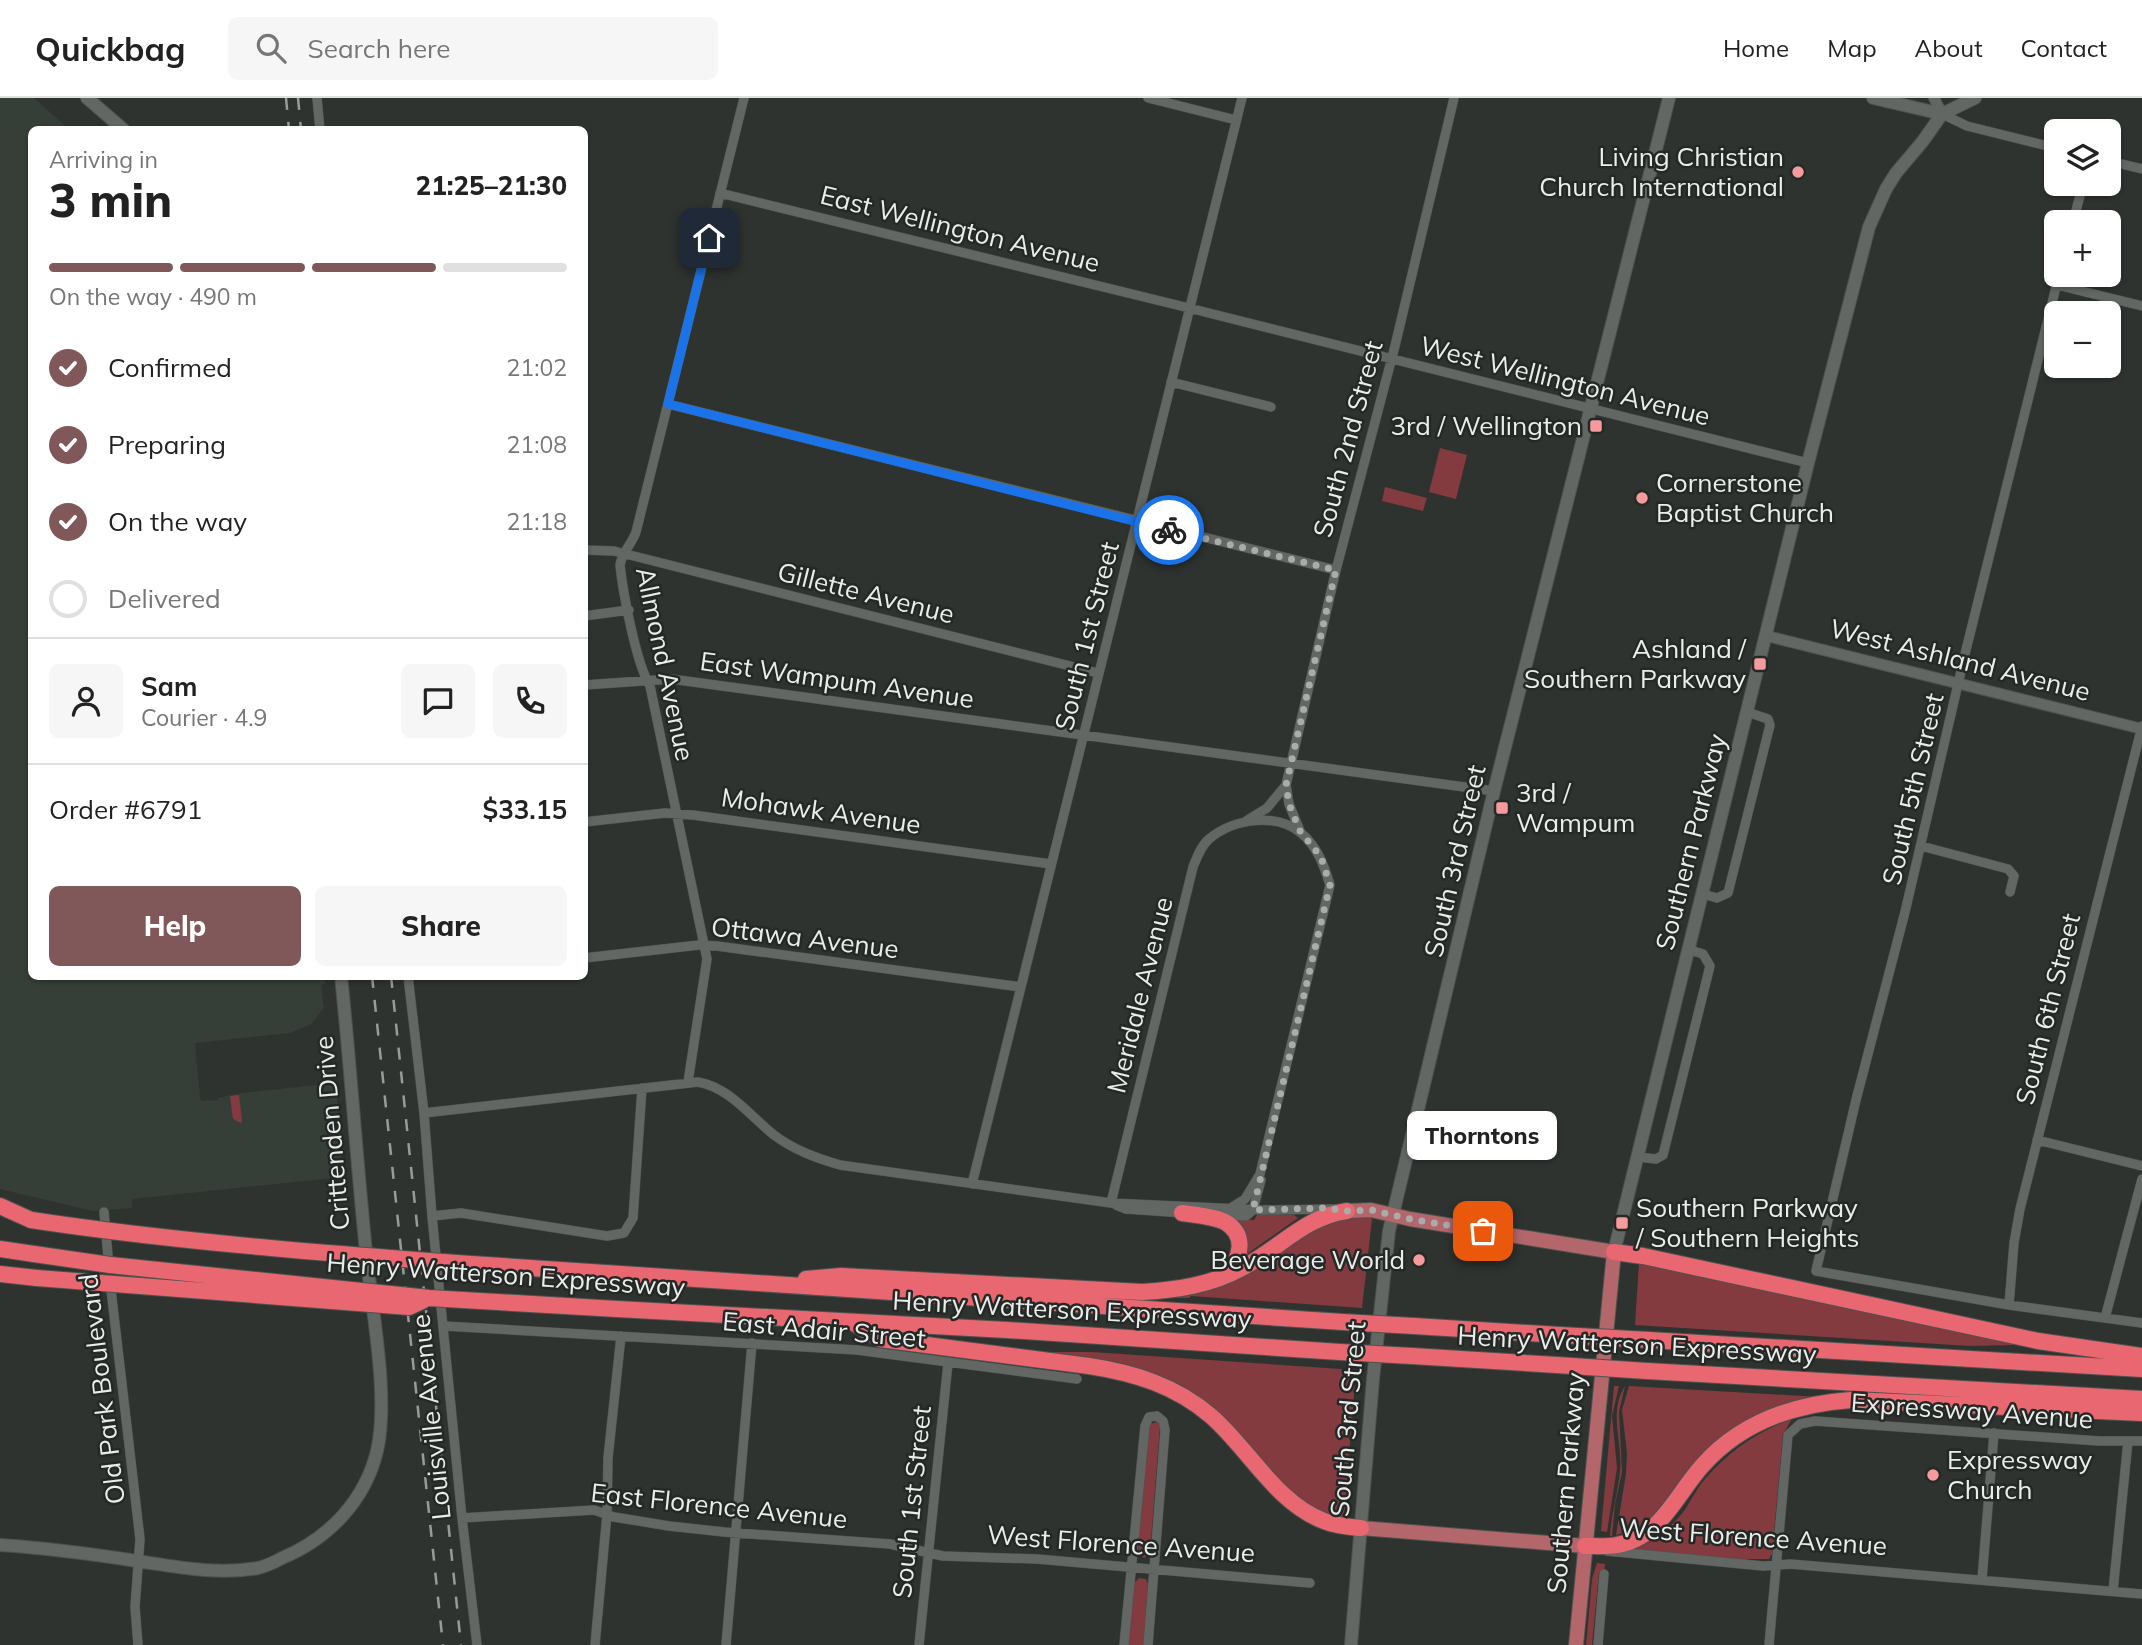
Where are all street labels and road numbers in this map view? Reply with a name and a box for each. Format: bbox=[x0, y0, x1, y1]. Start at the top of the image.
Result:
street label: East Wellington Avenue bbox=[817, 178, 1103, 279]
street label: West Wellington Avenue bbox=[1417, 329, 1713, 433]
street label: South 2nd Street bbox=[1305, 337, 1390, 541]
street label: South 1st Street bbox=[1047, 538, 1126, 734]
street label: Gillette Avenue bbox=[774, 555, 958, 630]
street label: Allmond Avenue bbox=[629, 564, 702, 764]
street label: West Ashland Avenue bbox=[1826, 611, 2094, 708]
street label: East Wampum Avenue bbox=[698, 644, 976, 715]
street label: South 5th Street bbox=[1874, 690, 1951, 888]
street label: Southern Parkway bbox=[1648, 730, 1733, 954]
street label: South 3rd Street bbox=[1416, 762, 1493, 960]
street label: Mohawk Avenue bbox=[719, 780, 923, 841]
street label: Meridale Avenue bbox=[1099, 893, 1180, 1096]
street label: Ottawa Avenue bbox=[709, 910, 901, 965]
street label: South 6th Street bbox=[2008, 910, 2087, 1108]
street label: Crittenden Drive bbox=[307, 1034, 356, 1232]
street label: Henry Watterson Expressway bbox=[326, 1246, 687, 1304]
street label: Old Park Boulevard bbox=[71, 1272, 132, 1506]
street label: Henry Watterson Expressway bbox=[892, 1284, 1253, 1335]
street label: East Adair Street bbox=[721, 1304, 927, 1355]
street label: Louisville Avenue bbox=[403, 1313, 458, 1522]
street label: Henry Watterson Expressway bbox=[1457, 1319, 1818, 1370]
street label: South 3rd Street bbox=[1323, 1320, 1372, 1518]
street label: Southern Parkway bbox=[1539, 1371, 1592, 1595]
street label: Expressway Avenue bbox=[1850, 1386, 2094, 1435]
street label: South 1st Street bbox=[885, 1404, 938, 1600]
street label: East Florence Avenue bbox=[589, 1476, 849, 1535]
street label: West Florence Avenue bbox=[1618, 1511, 1888, 1562]
street label: West Florence Avenue bbox=[986, 1518, 1256, 1569]

